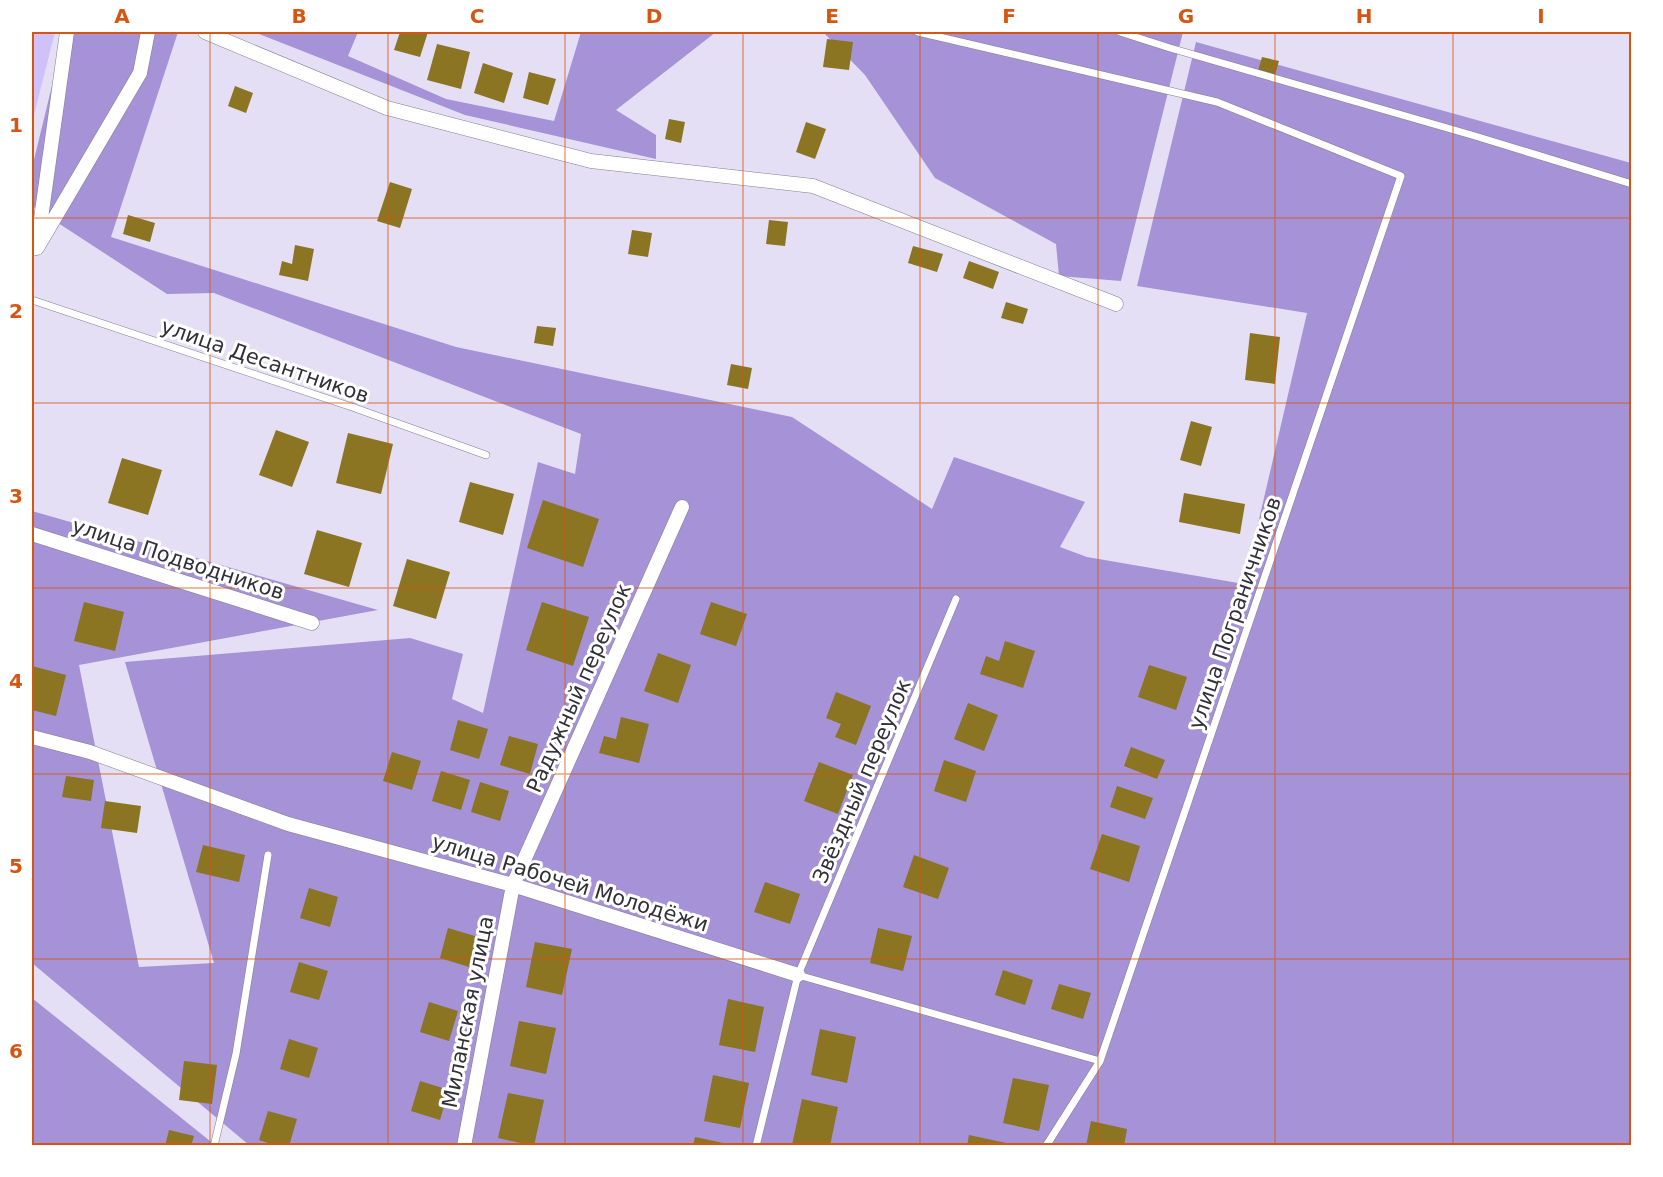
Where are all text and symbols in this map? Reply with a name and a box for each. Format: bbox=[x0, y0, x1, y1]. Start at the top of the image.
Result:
text: A bbox=[114, 4, 130, 28]
text: B bbox=[291, 4, 307, 28]
text: C bbox=[470, 4, 484, 28]
text: D bbox=[646, 4, 662, 28]
text: E bbox=[825, 4, 839, 28]
text: F bbox=[1002, 4, 1016, 28]
text: G bbox=[1178, 4, 1194, 28]
text: H bbox=[1356, 4, 1372, 28]
text: I bbox=[1537, 4, 1545, 28]
text: 1 bbox=[9, 113, 23, 137]
text: 2 bbox=[9, 299, 23, 323]
street label: улица Десантников bbox=[158, 314, 372, 408]
text: 3 bbox=[9, 484, 23, 508]
street label: улица Пограничников bbox=[1184, 494, 1286, 732]
street label: улица Подводников bbox=[69, 513, 287, 605]
street label: Радужный переулок bbox=[522, 580, 636, 796]
text: 4 bbox=[9, 669, 23, 693]
street label: Звёздный переулок bbox=[808, 675, 916, 887]
street label: улица Рабочей Молодёжи bbox=[429, 829, 711, 937]
text: 5 bbox=[9, 854, 23, 878]
street label: Миланская улица bbox=[438, 914, 498, 1110]
text: 6 bbox=[9, 1039, 23, 1063]

